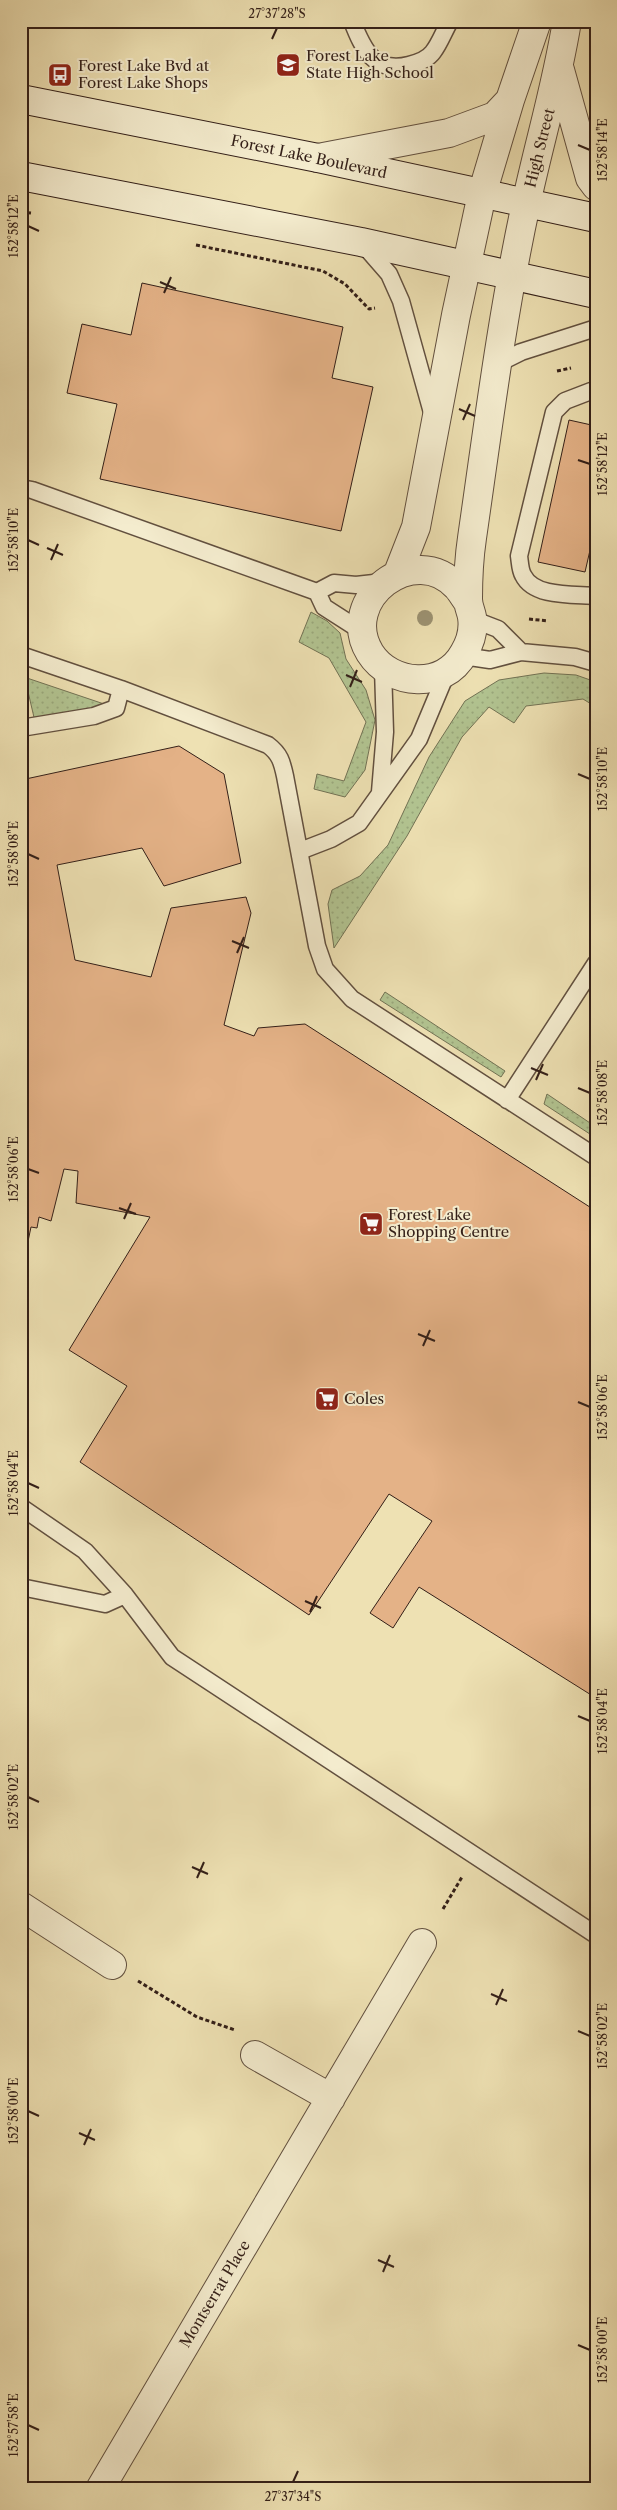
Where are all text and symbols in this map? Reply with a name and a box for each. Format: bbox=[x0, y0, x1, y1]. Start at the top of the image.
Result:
text: 27°37'28"S bbox=[248, 6, 306, 21]
place label: Forest Lake State High School bbox=[306, 46, 434, 82]
school or university icon: Forest Lake State High School bbox=[275, 52, 301, 78]
place label: Forest Lake Bvd at Forest Lake Shops bbox=[78, 56, 210, 92]
bus stop icon: Forest Lake Bvd at Forest Lake Shops bbox=[47, 62, 73, 88]
street label: High Street bbox=[520, 106, 559, 190]
text: 152°58'14"E bbox=[595, 118, 610, 182]
street label: Forest Lake Boulevard bbox=[229, 131, 389, 182]
text: 152°58'12"E bbox=[6, 194, 21, 258]
text: 152°58'12"E bbox=[595, 432, 610, 496]
text: 152°58'10"E bbox=[6, 508, 21, 572]
text: 152°58'10"E bbox=[595, 747, 610, 811]
text: 152°58'08"E bbox=[6, 821, 21, 887]
text: 152°58'08"E bbox=[595, 1060, 610, 1126]
text: 152°58'06"E bbox=[6, 1136, 21, 1202]
place label: Forest Lake Shopping Centre bbox=[388, 1205, 509, 1241]
supermarket icon: Forest Lake Shopping Centre bbox=[358, 1211, 384, 1237]
text: 152°58'06"E bbox=[595, 1374, 610, 1440]
supermarket icon: Coles bbox=[314, 1386, 340, 1412]
place label: Coles bbox=[344, 1389, 384, 1408]
text: 152°58'04"E bbox=[6, 1450, 21, 1516]
text: 152°58'04"E bbox=[595, 1688, 610, 1754]
text: 152°58'02"E bbox=[6, 1764, 21, 1830]
text: 152°58'02"E bbox=[595, 2003, 610, 2069]
text: 152°58'00"E bbox=[6, 2078, 21, 2144]
street label: Montserrat Place bbox=[175, 2237, 254, 2351]
text: 152°58'00"E bbox=[595, 2317, 610, 2383]
text: 152°57'58"E bbox=[6, 2393, 21, 2457]
text: 27°37'34"S bbox=[265, 2489, 321, 2504]

